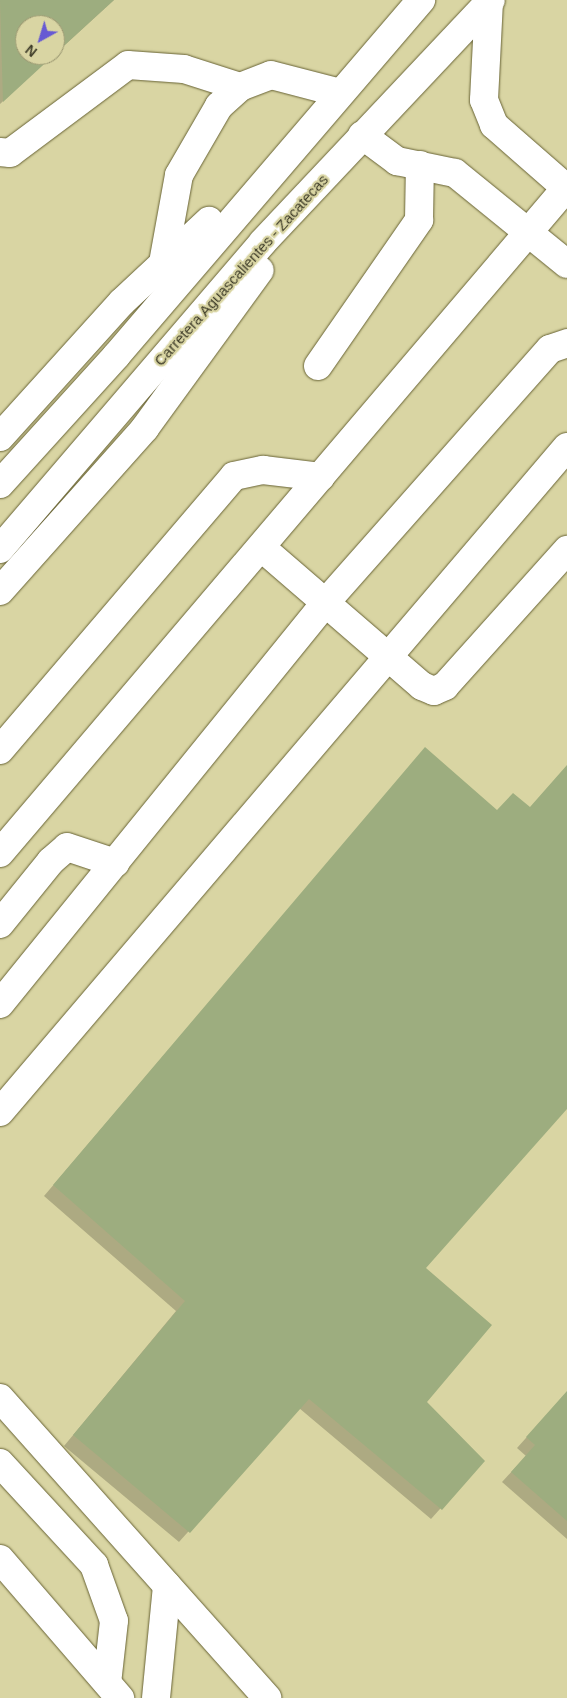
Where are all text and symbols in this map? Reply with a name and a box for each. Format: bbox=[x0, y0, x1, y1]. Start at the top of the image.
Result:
north arrow bbox=[15, 15, 65, 65]
text: N bbox=[22, 41, 40, 60]
street label: Carretera Aguascalientes - Zacatecas bbox=[150, 170, 332, 370]

